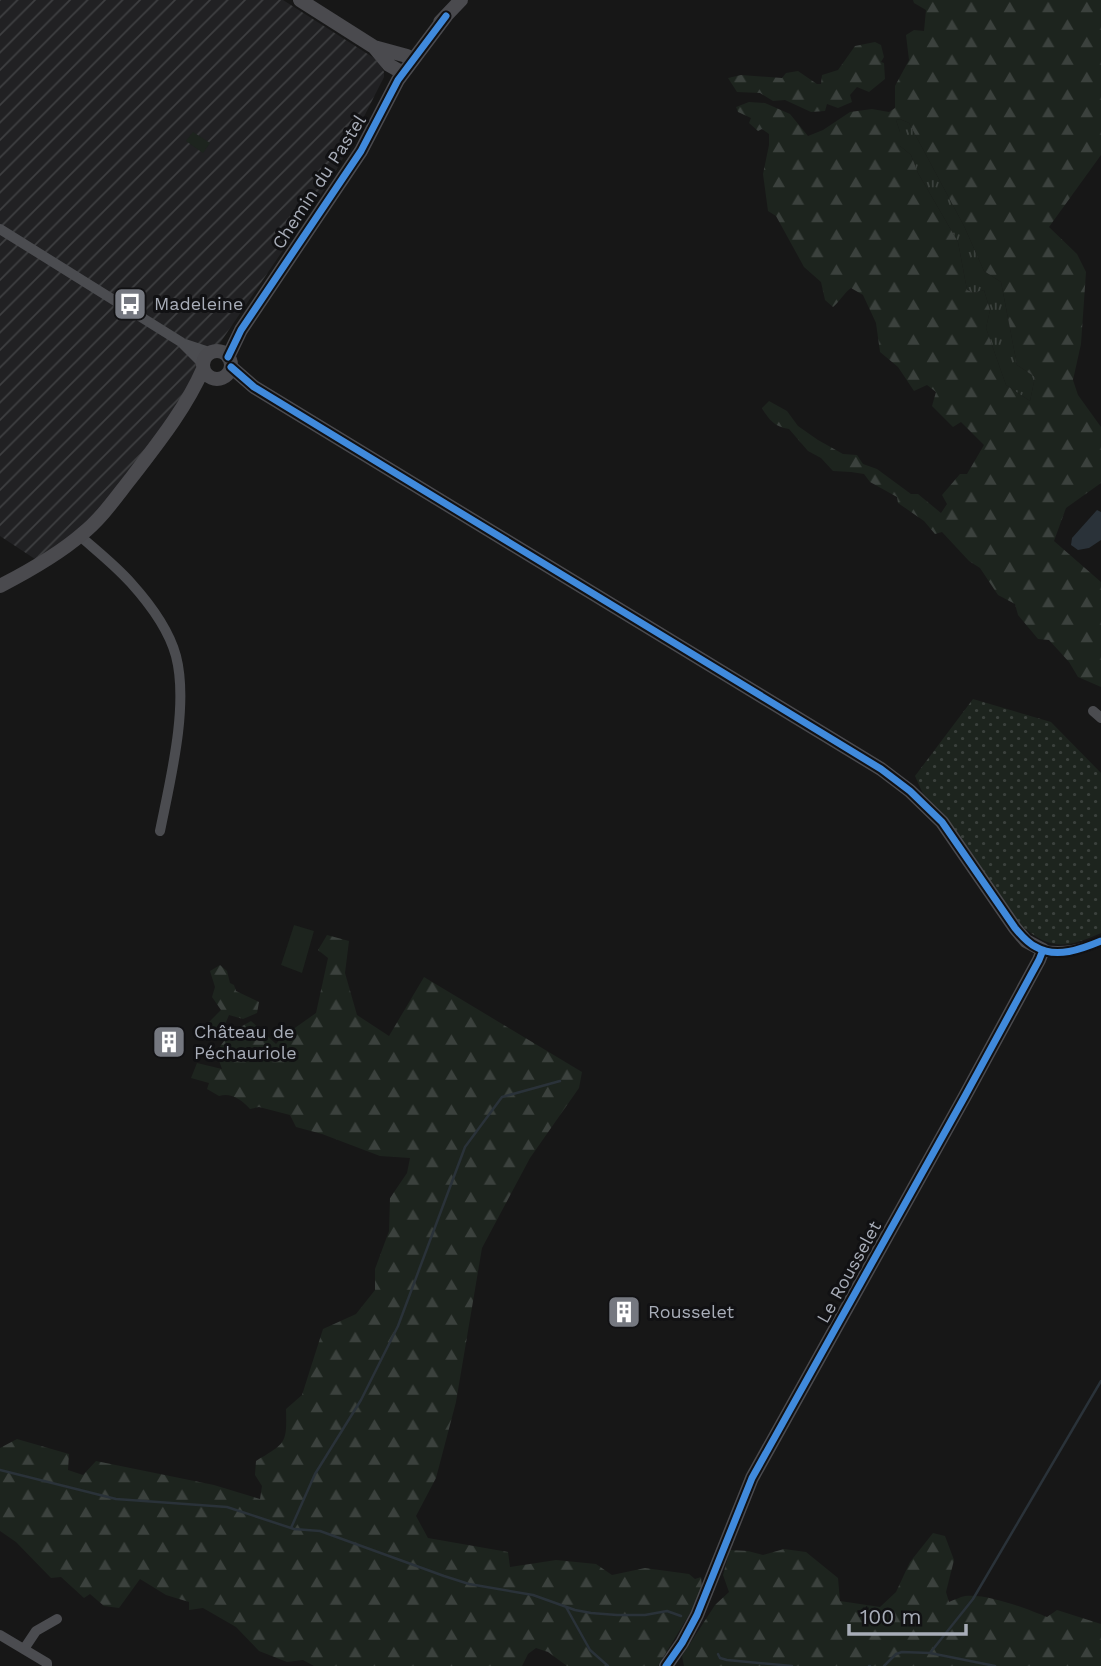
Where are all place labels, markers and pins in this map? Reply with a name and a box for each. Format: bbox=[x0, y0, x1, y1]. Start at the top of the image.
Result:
bus stop icon: Madeleine bbox=[111, 285, 149, 323]
place label: Madeleine bbox=[154, 293, 243, 314]
place label: Château de Péchauriole bbox=[194, 1021, 297, 1063]
building icon: Château de Péchauriole bbox=[150, 1023, 188, 1061]
building icon: Rousselet bbox=[605, 1293, 643, 1331]
place label: Rousselet bbox=[648, 1301, 735, 1322]

